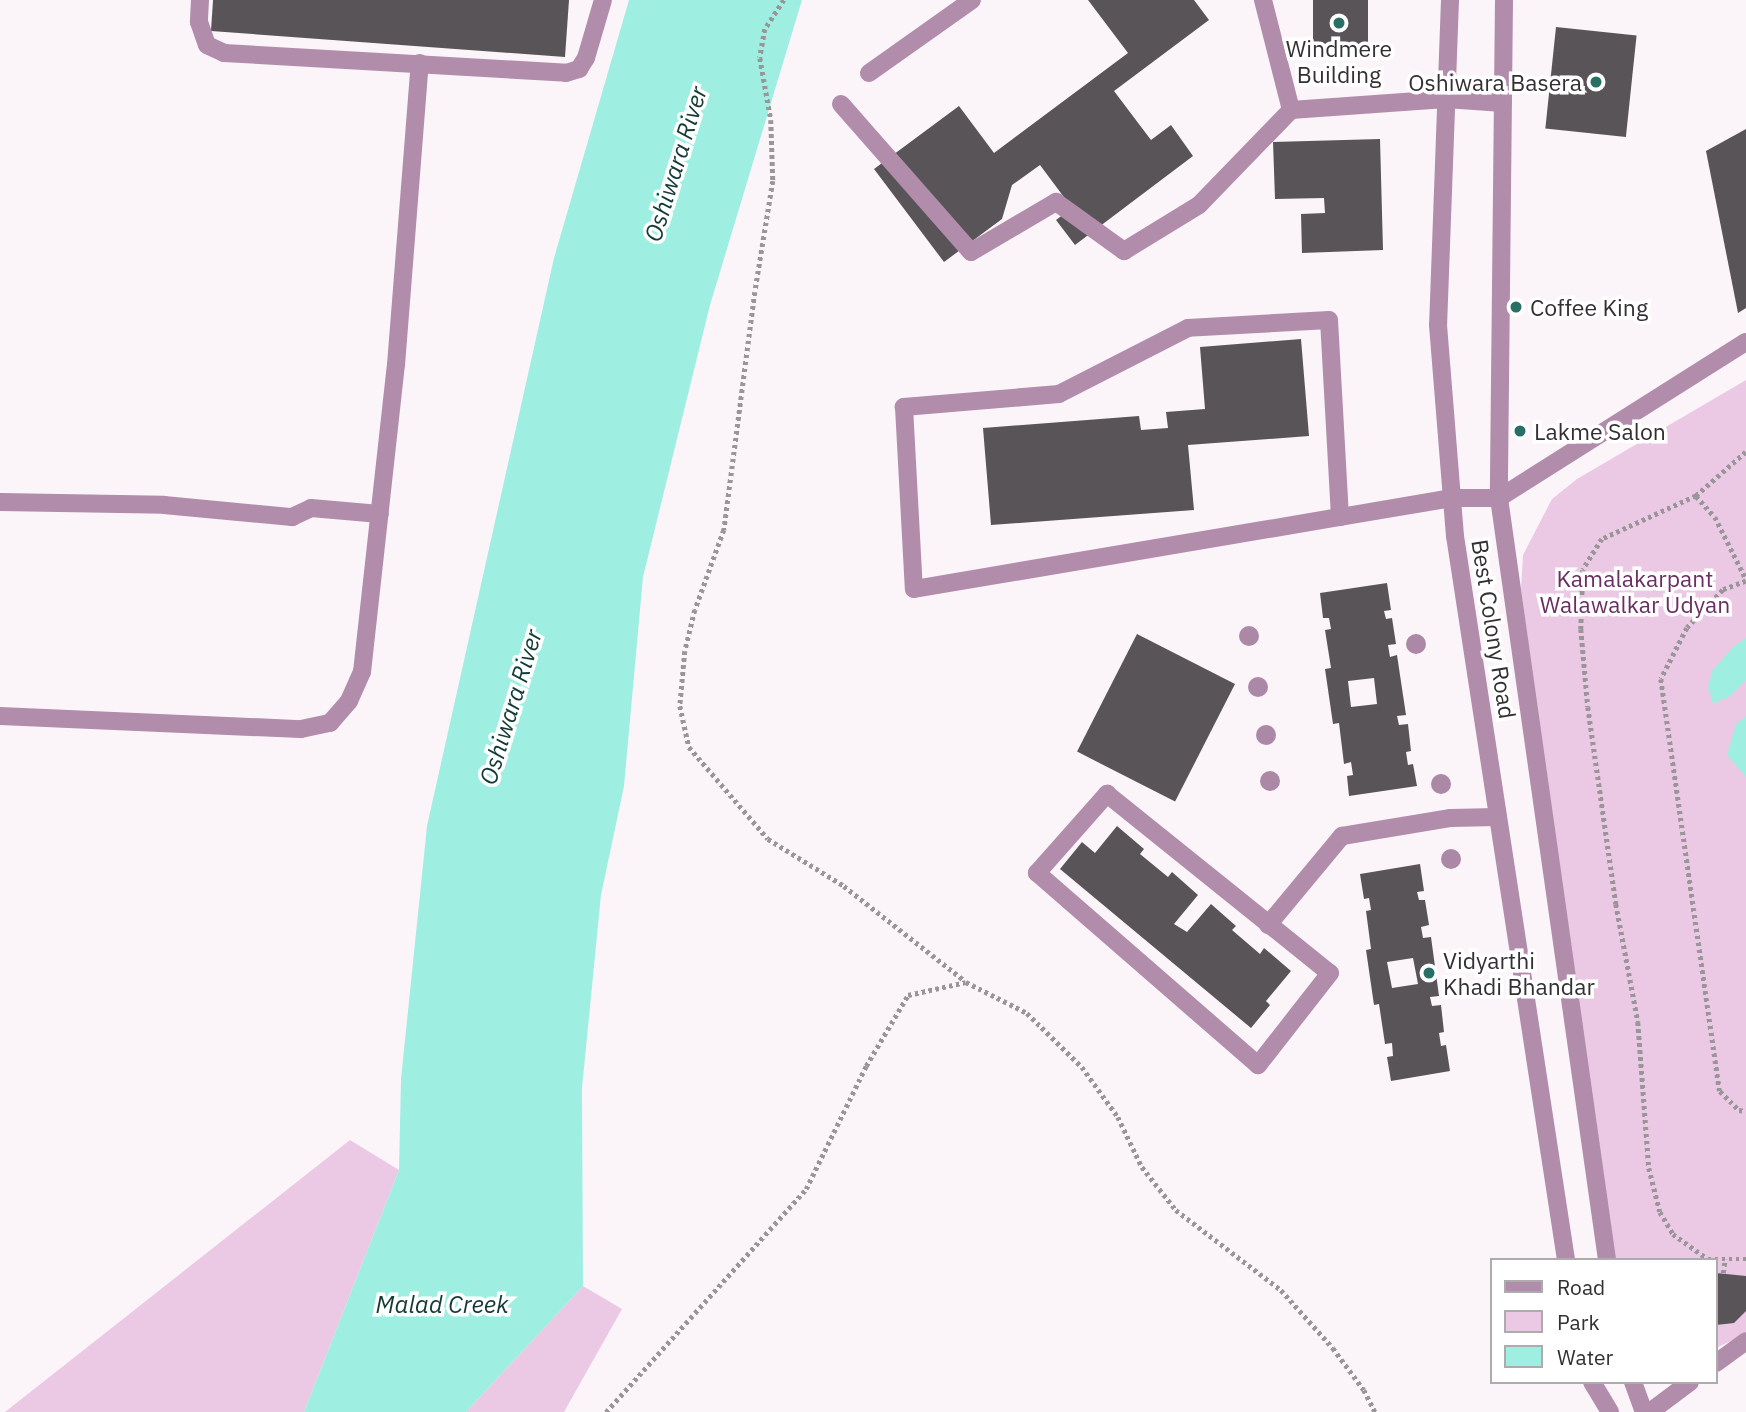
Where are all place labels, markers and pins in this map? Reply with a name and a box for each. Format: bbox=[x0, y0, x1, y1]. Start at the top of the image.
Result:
marker: Windmere Building bbox=[1331, 15, 1347, 31]
place label: Windmere Building bbox=[1286, 34, 1392, 88]
place label: Oshiwara Basera bbox=[1408, 68, 1582, 96]
marker: Oshiwara Basera bbox=[1588, 74, 1604, 90]
place label: Coffee King bbox=[1530, 293, 1648, 321]
marker: Coffee King bbox=[1508, 299, 1524, 315]
place label: Lakme Salon bbox=[1534, 417, 1666, 445]
marker: Lakme Salon bbox=[1512, 423, 1528, 439]
place label: Vidyarthi Khadi Bhandar bbox=[1443, 946, 1595, 1000]
marker: Vidyarthi Khadi Bhandar bbox=[1421, 965, 1437, 981]

